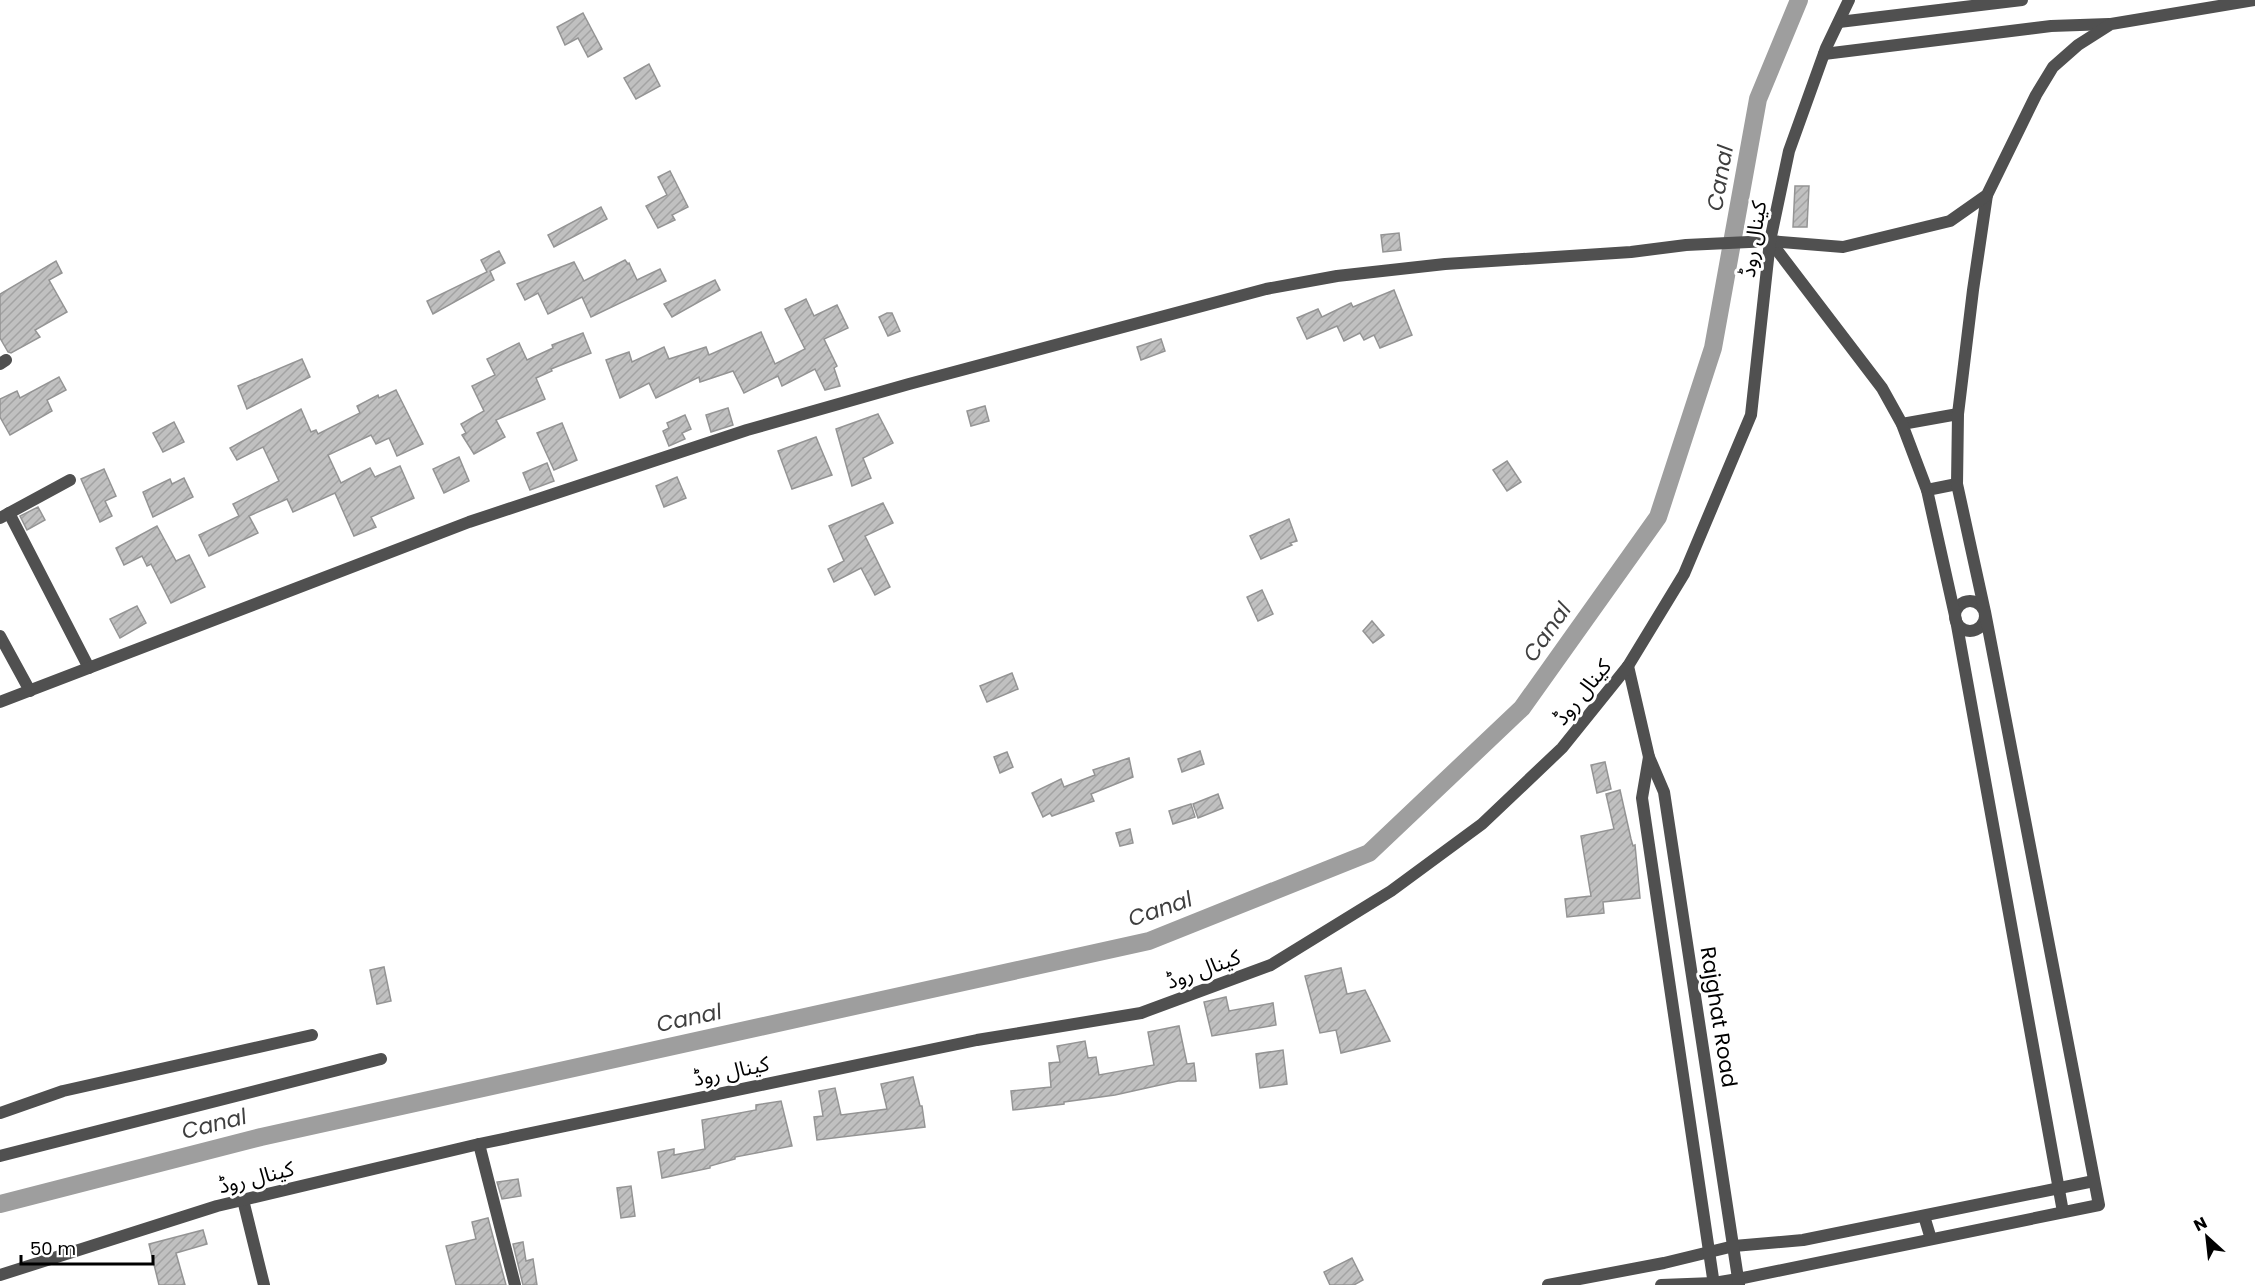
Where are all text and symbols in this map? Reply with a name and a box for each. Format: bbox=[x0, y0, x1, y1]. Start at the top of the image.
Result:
water label: Canal bbox=[1699, 142, 1741, 213]
street label: کینال روڈ bbox=[1733, 198, 1773, 279]
water label: Canal bbox=[1515, 596, 1579, 668]
street label: کینال روڈ bbox=[1546, 653, 1618, 731]
water label: Canal bbox=[1124, 883, 1197, 934]
street label: کینال روڈ bbox=[1162, 942, 1245, 996]
street label: Rajghat Road bbox=[1694, 945, 1744, 1089]
water label: Canal bbox=[653, 996, 725, 1040]
street label: کینال روڈ bbox=[690, 1049, 772, 1093]
water label: Canal bbox=[178, 1101, 250, 1147]
street label: کینال روڈ bbox=[215, 1154, 297, 1200]
north arrow bbox=[2177, 1207, 2237, 1267]
text: N bbox=[2190, 1211, 2211, 1237]
scale bar bbox=[21, 1228, 153, 1266]
text: 50 m bbox=[30, 1236, 76, 1261]

